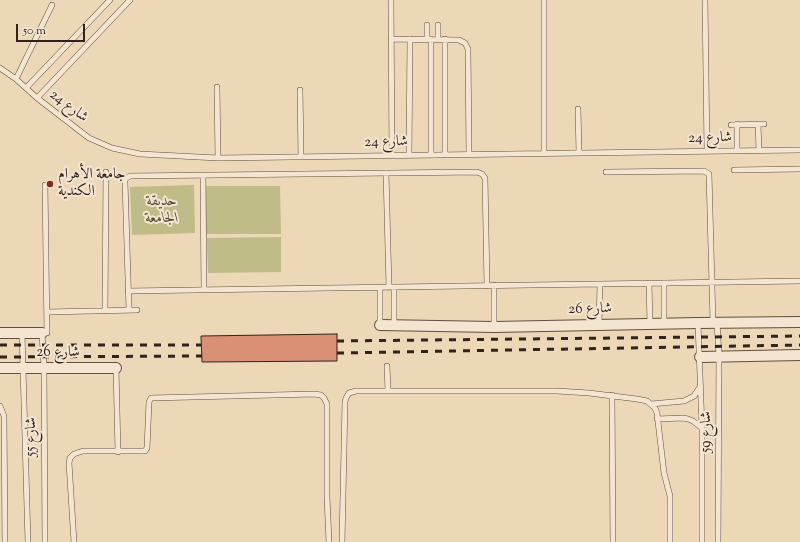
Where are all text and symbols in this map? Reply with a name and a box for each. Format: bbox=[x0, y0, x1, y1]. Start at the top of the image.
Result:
scale bar bbox=[18, 16, 87, 42]
text: 50 m bbox=[23, 22, 46, 40]
street label: شارع 24 bbox=[45, 87, 91, 127]
street label: شارع 24 bbox=[688, 130, 732, 148]
street label: شارع 24 bbox=[364, 134, 408, 152]
place label: جامعة الأهرام الكندية bbox=[58, 166, 126, 201]
marker: جامعة الأهرام الكندية bbox=[45, 179, 55, 189]
park label: حديقة الجامعة bbox=[145, 193, 179, 228]
street label: شارع 26 bbox=[568, 301, 612, 319]
street label: شارع 26 bbox=[36, 344, 80, 362]
street label: شارع 59 bbox=[698, 411, 716, 453]
street label: شارع 55 bbox=[23, 417, 41, 457]

